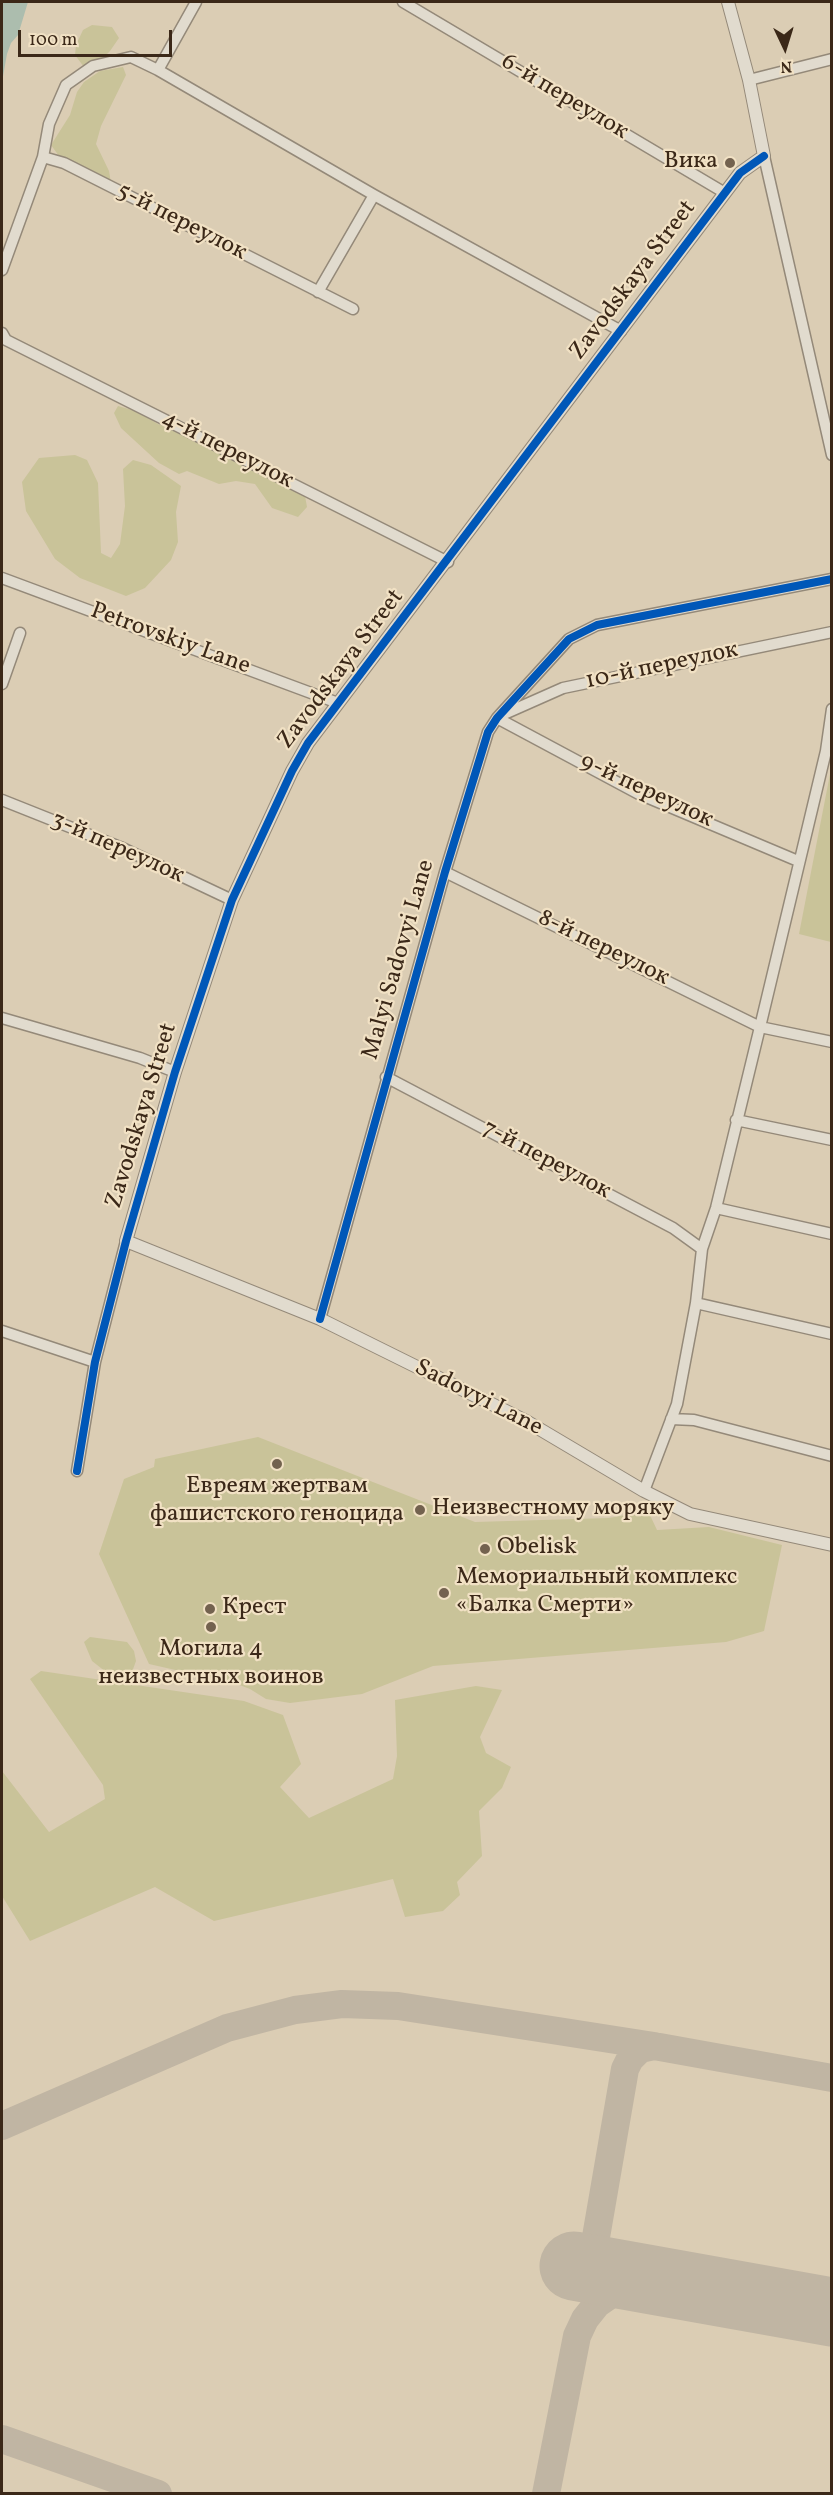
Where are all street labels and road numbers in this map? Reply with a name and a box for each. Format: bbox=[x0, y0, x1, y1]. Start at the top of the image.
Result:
street label: 6-й переулок bbox=[495, 49, 633, 147]
street label: 5-й переулок bbox=[111, 178, 251, 268]
street label: Zavodskaya Street bbox=[565, 196, 703, 366]
street label: 4-й переулок bbox=[156, 405, 298, 497]
street label: Zavodskaya Street bbox=[273, 585, 411, 755]
street label: Petrovskiy Lane bbox=[86, 598, 254, 682]
street label: 10-й переулок bbox=[583, 637, 741, 697]
street label: 9-й переулок bbox=[575, 749, 717, 835]
street label: 3-й переулок bbox=[46, 807, 188, 891]
street label: Malyi Sadovyi Lane bbox=[358, 857, 442, 1063]
street label: 8-й переулок bbox=[533, 905, 673, 993]
street label: Zavodskaya Street bbox=[101, 1020, 185, 1212]
street label: 7-й переулок bbox=[477, 1115, 615, 1207]
street label: Sadovyi Lane bbox=[409, 1354, 547, 1444]

